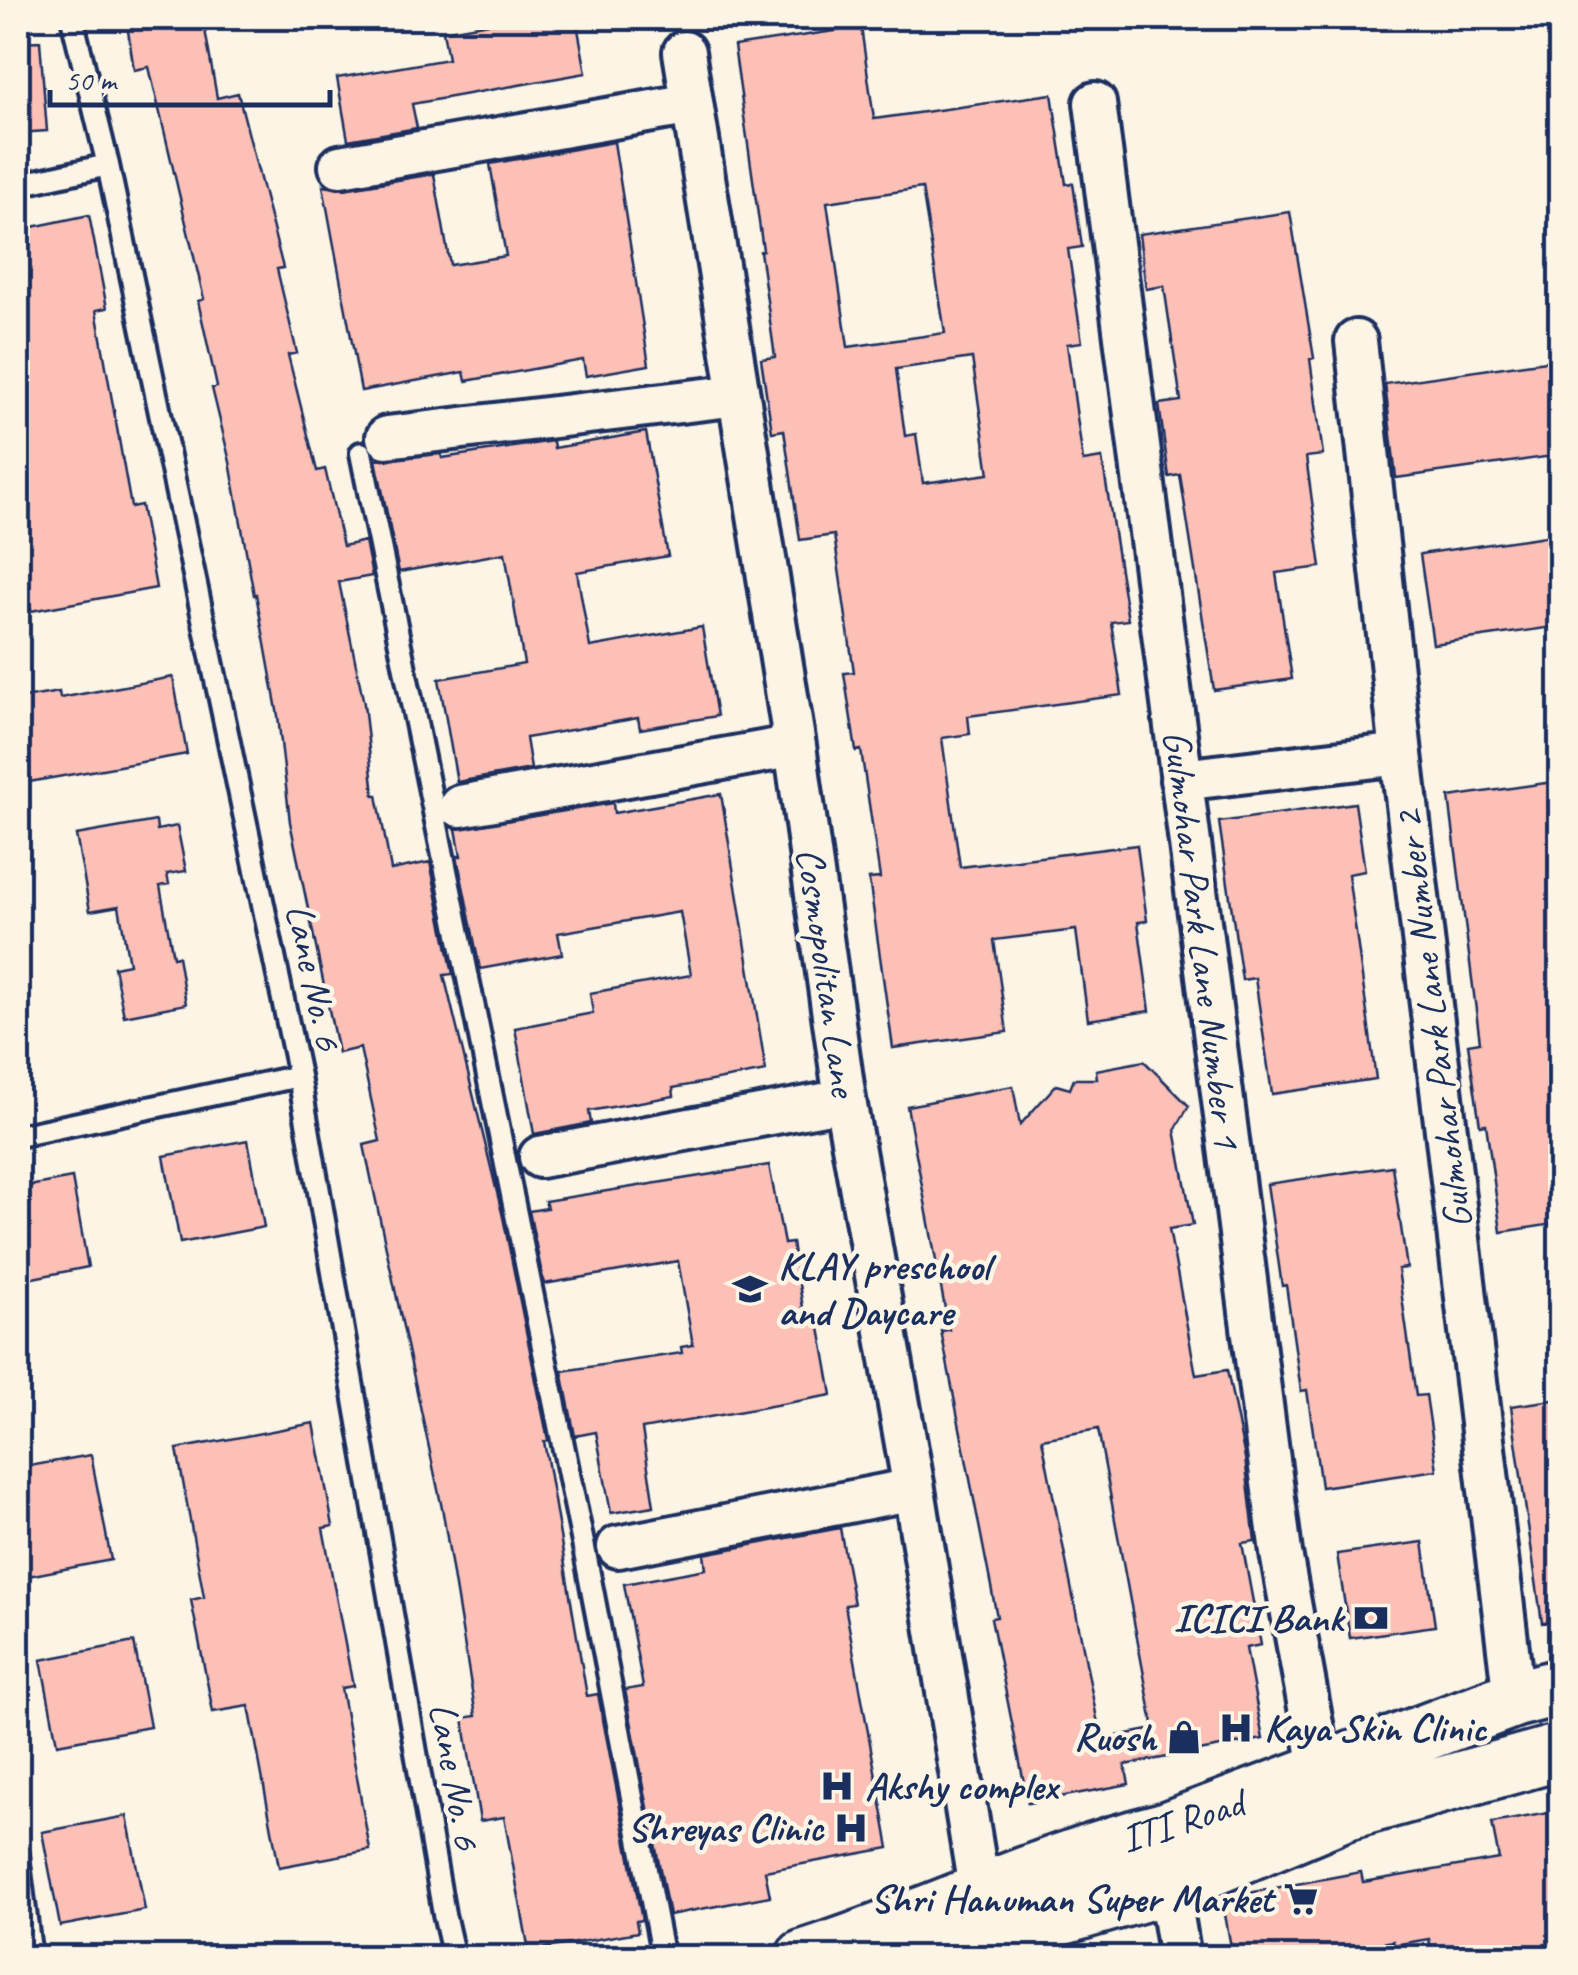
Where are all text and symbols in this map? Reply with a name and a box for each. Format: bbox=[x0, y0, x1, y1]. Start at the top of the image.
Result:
scale bar bbox=[50, 45, 330, 107]
text: 50 m bbox=[65, 61, 118, 99]
street label: Gulmohar Park Lane Number 1 bbox=[1152, 728, 1253, 1152]
street label: Gulmohar Park Lane Number 2 bbox=[1382, 806, 1483, 1231]
street label: Cosmopolitan Lane bbox=[785, 845, 870, 1102]
street label: Lane No. 6 bbox=[274, 900, 354, 1055]
place label: KLAY preschool and Daycare bbox=[778, 1241, 997, 1337]
school or university icon: KLAY preschool and Daycare bbox=[731, 1270, 769, 1308]
place label: ICICI Bank bbox=[1174, 1593, 1346, 1643]
bank icon: ICICI Bank bbox=[1352, 1599, 1390, 1637]
street label: Lane No. 6 bbox=[418, 1699, 493, 1854]
place label: Kaya Skin Clinic bbox=[1264, 1703, 1488, 1753]
hospital icon: Kaya Skin Clinic bbox=[1217, 1709, 1255, 1747]
place label: Ruosh bbox=[1074, 1712, 1157, 1762]
shop icon: Ruosh bbox=[1165, 1718, 1203, 1756]
place label: Akshy complex bbox=[865, 1761, 1060, 1811]
hospital icon: Akshy complex bbox=[818, 1767, 856, 1805]
street label: ITI Road bbox=[1114, 1776, 1256, 1864]
place label: Shreyas Clinic bbox=[627, 1803, 825, 1853]
hospital icon: Shreyas Clinic bbox=[832, 1809, 870, 1847]
place label: Shri Hanuman Super Market bbox=[870, 1874, 1277, 1924]
supermarket icon: Shri Hanuman Super Market bbox=[1282, 1880, 1320, 1918]

